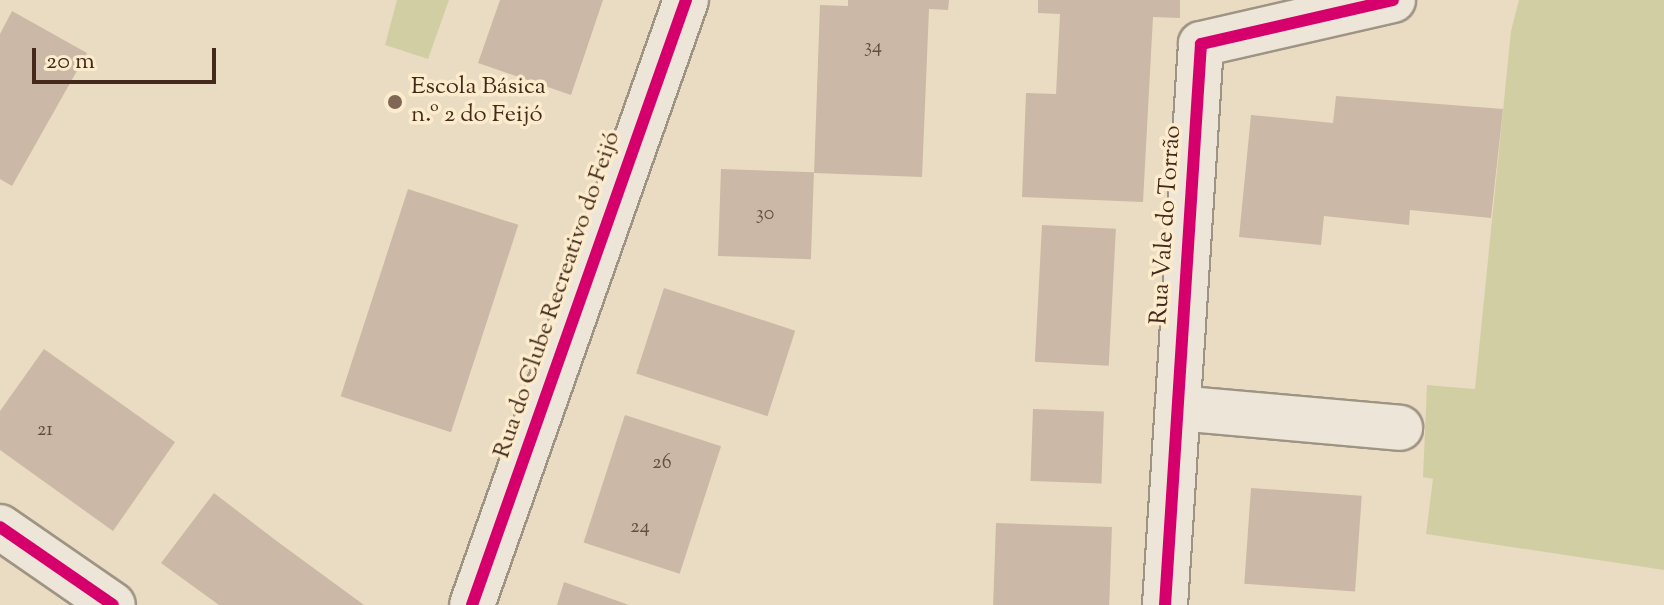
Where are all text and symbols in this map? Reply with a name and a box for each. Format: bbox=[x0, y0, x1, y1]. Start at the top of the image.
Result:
scale bar bbox=[36, 32, 220, 82]
house number: 34 bbox=[864, 35, 882, 59]
text: 20 m bbox=[46, 45, 95, 79]
place label: Escola Básica n.º 2 do Feijó bbox=[411, 74, 546, 130]
marker: Escola Básica n.º 2 do Feijó bbox=[386, 93, 404, 111]
street label: Rua Vale do Torrão bbox=[1146, 124, 1188, 326]
street label: Rua do Clube Recreativo do Feijó bbox=[488, 128, 628, 462]
house number: 30 bbox=[756, 202, 774, 226]
house number: 21 bbox=[37, 418, 53, 442]
house number: 26 bbox=[652, 451, 672, 475]
house number: 24 bbox=[630, 515, 650, 539]

